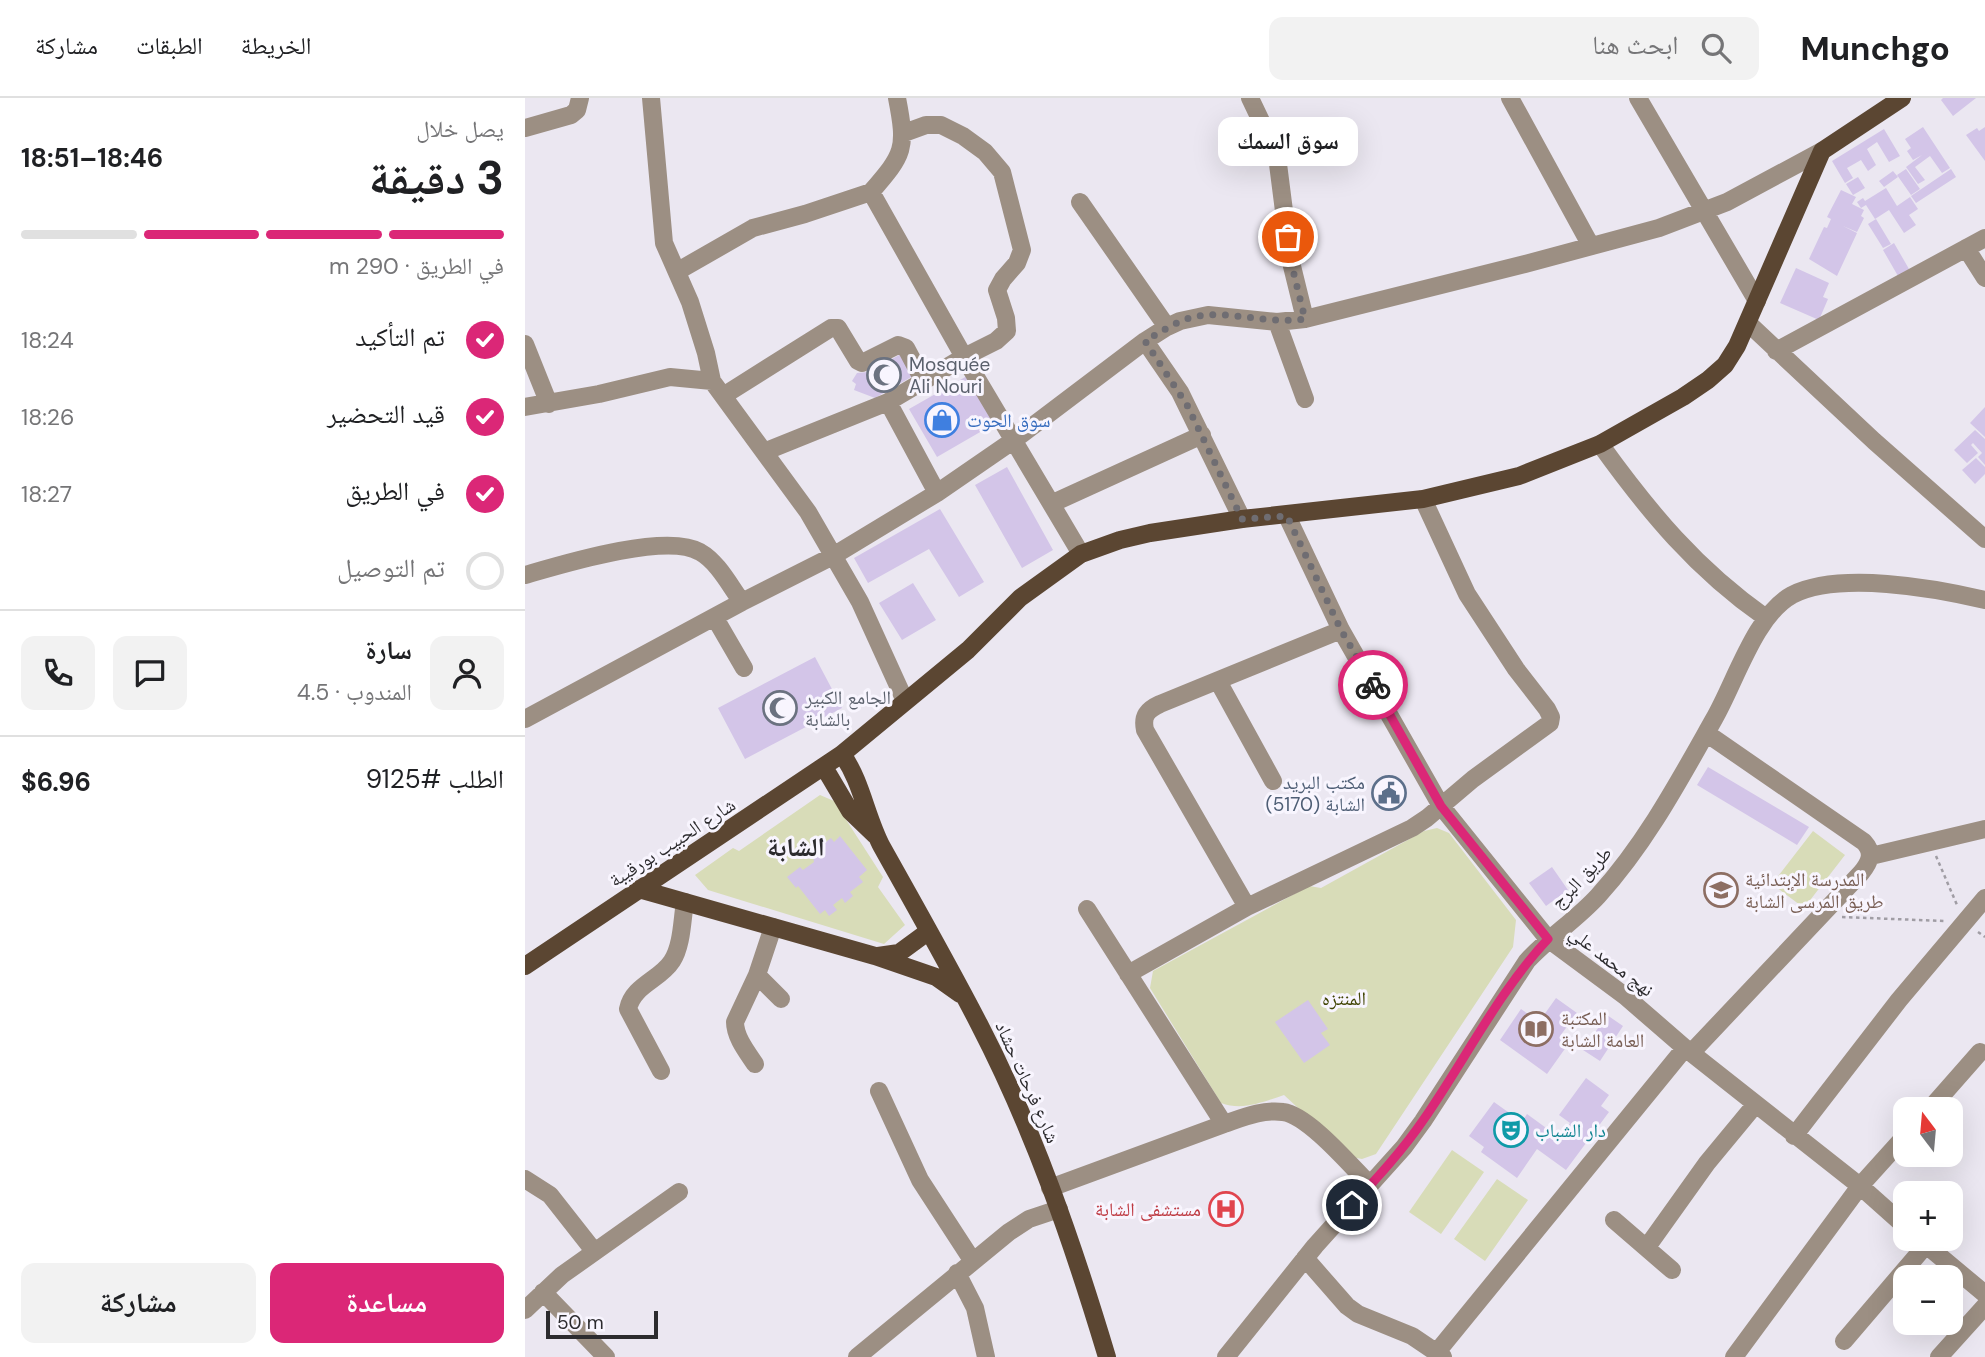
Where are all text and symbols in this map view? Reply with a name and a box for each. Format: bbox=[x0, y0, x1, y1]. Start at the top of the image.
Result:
search box bbox=[1269, 17, 1759, 80]
text: Munchgo bbox=[1801, 27, 1950, 70]
text: ابحث هنا bbox=[1592, 28, 1679, 62]
icon: search bbox=[1697, 29, 1735, 67]
text: مشاركة bbox=[35, 30, 98, 61]
text: الطبقات bbox=[136, 30, 203, 61]
text: الخريطة bbox=[241, 30, 311, 61]
text: يصل خلال bbox=[416, 114, 504, 144]
callout: سوق السمك bbox=[1218, 118, 1358, 167]
text: سوق السمك bbox=[1237, 126, 1339, 156]
text: 18:46–18:51 bbox=[21, 141, 163, 175]
text: 3 دقيقة bbox=[369, 148, 504, 208]
pin bbox=[1258, 207, 1318, 267]
icon: bag bbox=[1269, 218, 1307, 256]
text: في الطريق · 290 m bbox=[329, 251, 504, 281]
text: تم التأكيد bbox=[355, 320, 445, 354]
icon: check bbox=[466, 321, 504, 359]
text: 18:24 bbox=[21, 325, 74, 355]
place label: Mosquée Ali Nouri bbox=[909, 352, 990, 399]
mosque icon: Mosquée Ali Nouri bbox=[865, 356, 903, 394]
text: قيد التحضير bbox=[327, 397, 445, 431]
icon: check bbox=[466, 398, 504, 436]
shop icon: سوق الحوت bbox=[923, 401, 961, 439]
text: 18:26 bbox=[21, 402, 75, 432]
place label: سوق الحوت bbox=[967, 408, 1051, 433]
text: في الطريق bbox=[345, 474, 445, 508]
icon: check bbox=[466, 475, 504, 513]
text: 18:27 bbox=[21, 479, 72, 509]
text: تم التوصيل bbox=[337, 551, 445, 585]
text: سارة bbox=[365, 633, 412, 667]
button: phone bbox=[21, 636, 95, 710]
button: chat bbox=[113, 636, 187, 710]
button: person bbox=[430, 636, 504, 710]
courier bbox=[1338, 650, 1408, 720]
icon: bike bbox=[1354, 666, 1392, 704]
text: المندوب · 4.5 bbox=[297, 677, 412, 707]
place label: الجامع الكبير بالشابة bbox=[804, 685, 891, 732]
mosque icon: الجامع الكبير بالشابة bbox=[761, 689, 799, 727]
text: الطلب #9125 bbox=[366, 762, 504, 796]
text: $6.96 bbox=[21, 765, 91, 799]
place label: مكتب البريد الشابة (5170) bbox=[1266, 770, 1365, 817]
public building icon: مكتب البريد الشابة (5170) bbox=[1370, 774, 1408, 812]
street label: شارع الحبيب بورقيبة bbox=[604, 792, 740, 893]
district label: الشابة bbox=[767, 830, 825, 864]
street label: طريق البرج bbox=[1545, 841, 1617, 914]
place label: المدرسة الإبتدائية طريق المرسى الشابة bbox=[1745, 867, 1883, 914]
school or university icon: المدرسة الإبتدائية طريق المرسى الشابة bbox=[1702, 871, 1740, 909]
street label: نهج محمد علي bbox=[1563, 921, 1659, 1004]
park label: المنتزه bbox=[1322, 986, 1366, 1011]
place label: المكتبة العامة الشابة bbox=[1561, 1006, 1644, 1053]
library icon: المكتبة العامة الشابة bbox=[1517, 1010, 1555, 1048]
street label: شارع فرحات حشاد bbox=[990, 1017, 1066, 1147]
north arrow bbox=[1893, 1097, 1963, 1167]
map controls bbox=[1893, 1097, 1963, 1335]
theatre icon: دار الشباب bbox=[1492, 1111, 1530, 1149]
place label: دار الشباب bbox=[1535, 1118, 1606, 1143]
pin bbox=[1322, 1175, 1382, 1235]
button: + bbox=[1893, 1181, 1963, 1251]
icon: home bbox=[1333, 1186, 1371, 1224]
hospital icon: مستشفى الشابة bbox=[1207, 1190, 1245, 1228]
place label: مستشفى الشابة bbox=[1095, 1197, 1201, 1222]
button: مشاركة bbox=[21, 1263, 256, 1343]
button: مساعدة bbox=[270, 1263, 504, 1343]
button: − bbox=[1893, 1265, 1963, 1335]
scale bar bbox=[546, 1308, 658, 1340]
text: 50 m bbox=[557, 1310, 604, 1335]

